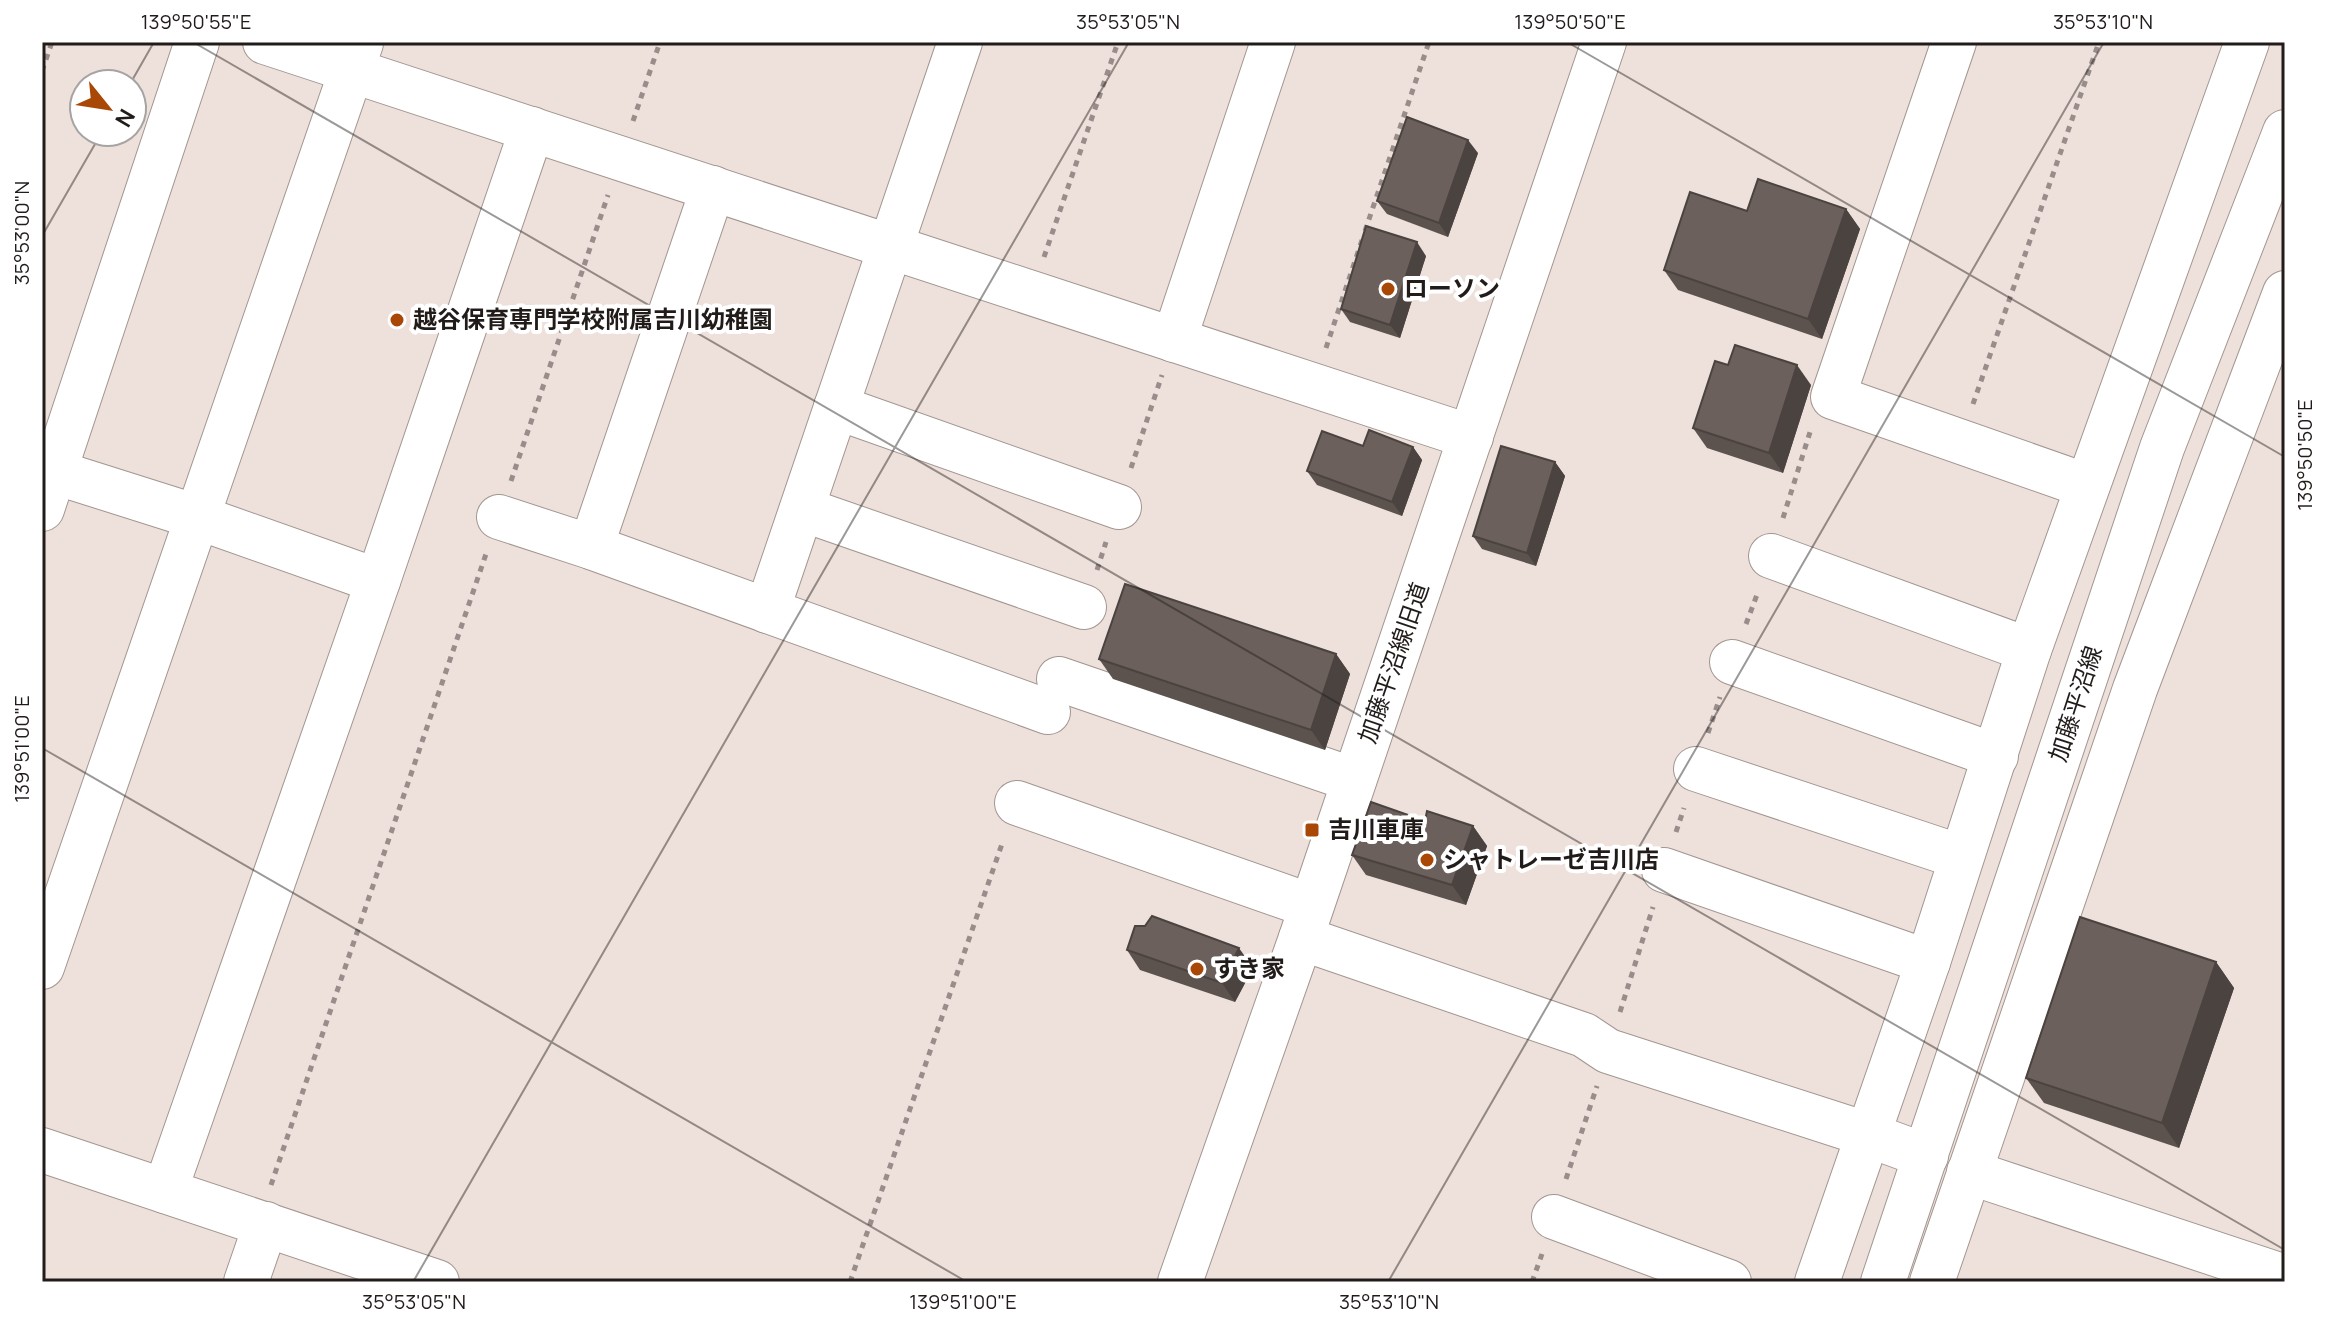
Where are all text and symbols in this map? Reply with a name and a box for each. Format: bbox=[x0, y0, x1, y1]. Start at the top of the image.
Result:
text: 139°50'55"E bbox=[141, 8, 251, 35]
text: 35°53'05"N bbox=[1076, 8, 1180, 35]
text: 139°50'50"E bbox=[1514, 8, 1626, 35]
text: 35°53'10"N bbox=[2053, 8, 2153, 35]
north arrow bbox=[68, 68, 148, 148]
text: N bbox=[108, 104, 142, 132]
text: 35°53'00"N bbox=[8, 181, 35, 285]
place label: ローソン bbox=[1404, 271, 1500, 304]
marker: ローソン bbox=[1379, 280, 1397, 298]
place label: 越谷保育専門学校附属吉川幼稚園 bbox=[413, 302, 773, 335]
marker: 越谷保育専門学校附属吉川幼稚園 bbox=[388, 311, 406, 329]
text: 139°50'50"E bbox=[2291, 399, 2318, 511]
street label: 加藤平沼線旧道 bbox=[1350, 578, 1436, 747]
street label: 加藤平沼線 bbox=[2040, 641, 2109, 766]
text: 139°51'00"E bbox=[8, 695, 35, 803]
place label: 吉川車庫 bbox=[1328, 812, 1424, 845]
marker: 吉川車庫 bbox=[1303, 821, 1321, 839]
place label: シャトレーゼ吉川店 bbox=[1443, 842, 1659, 875]
marker: シャトレーゼ吉川店 bbox=[1418, 851, 1436, 869]
place label: すき家 bbox=[1213, 951, 1285, 984]
marker: すき家 bbox=[1188, 960, 1206, 978]
text: 35°53'05"N bbox=[362, 1288, 466, 1315]
text: 139°51'00"E bbox=[909, 1288, 1017, 1315]
text: 35°53'10"N bbox=[1339, 1288, 1439, 1315]

